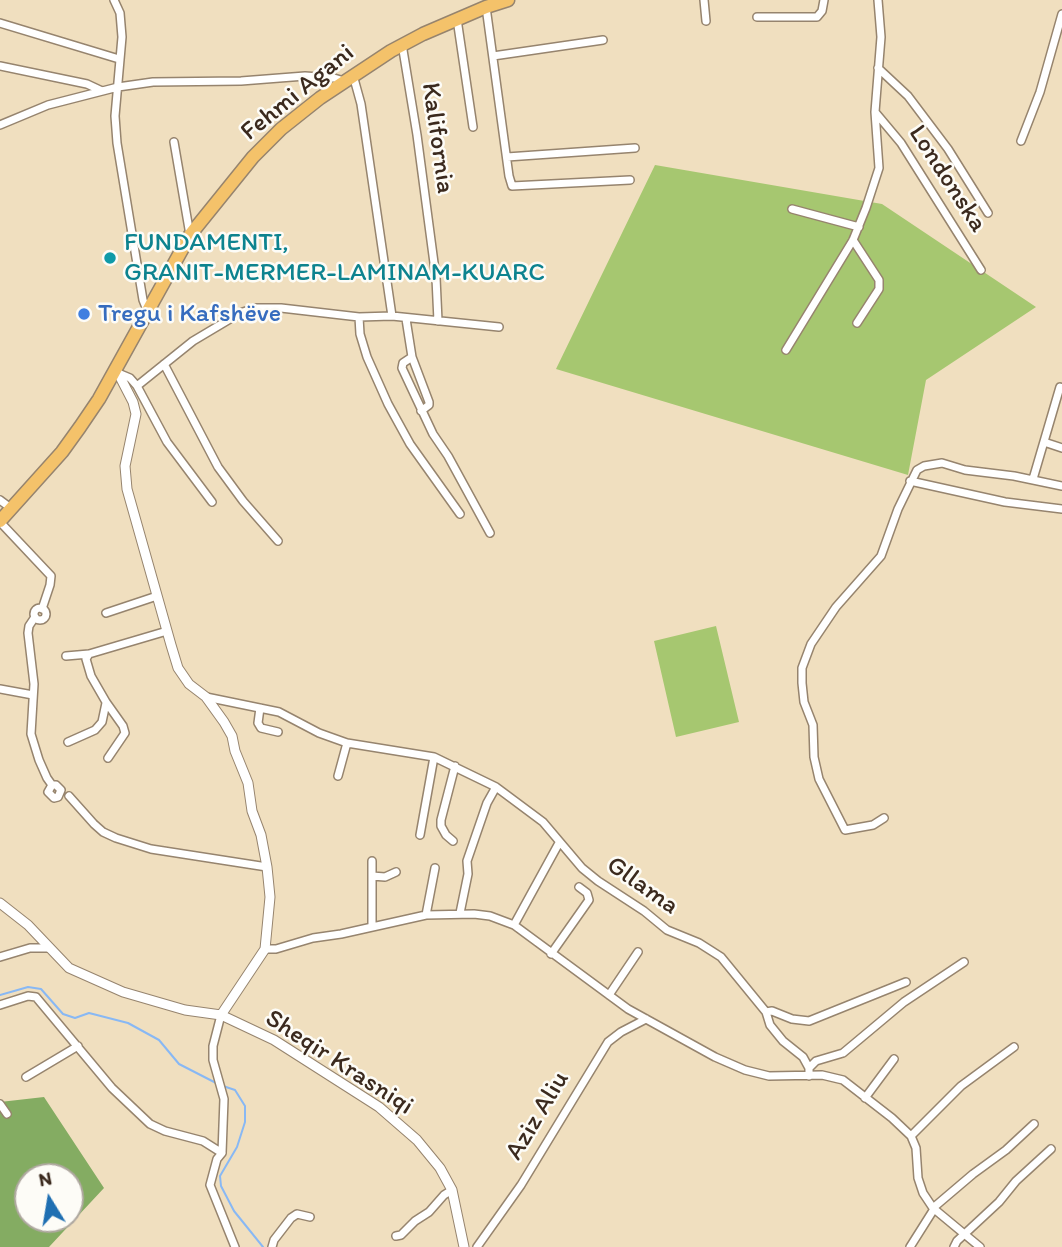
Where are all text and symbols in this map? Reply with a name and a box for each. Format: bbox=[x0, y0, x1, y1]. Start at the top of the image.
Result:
street label: Fehmi Agani bbox=[235, 38, 361, 148]
street label: Kalifornia bbox=[414, 81, 460, 195]
street label: Londonska bbox=[901, 120, 993, 238]
place label: FUNDAMENTI, GRANIT-MERMER-LAMINAM-KUARC bbox=[124, 227, 545, 288]
marker: FUNDAMENTI, GRANIT-MERMER-LAMINAM-KUARC bbox=[102, 250, 118, 266]
place label: Tregu i Kafshëve bbox=[98, 298, 281, 330]
marker: Tregu i Kafshëve bbox=[76, 306, 92, 322]
street label: Gllama bbox=[600, 850, 684, 922]
street label: Sheqir Krasniqi bbox=[259, 1004, 419, 1122]
street label: Aziz Aliu bbox=[499, 1066, 577, 1166]
north arrow bbox=[14, 1163, 84, 1233]
text: N bbox=[37, 1166, 54, 1191]

